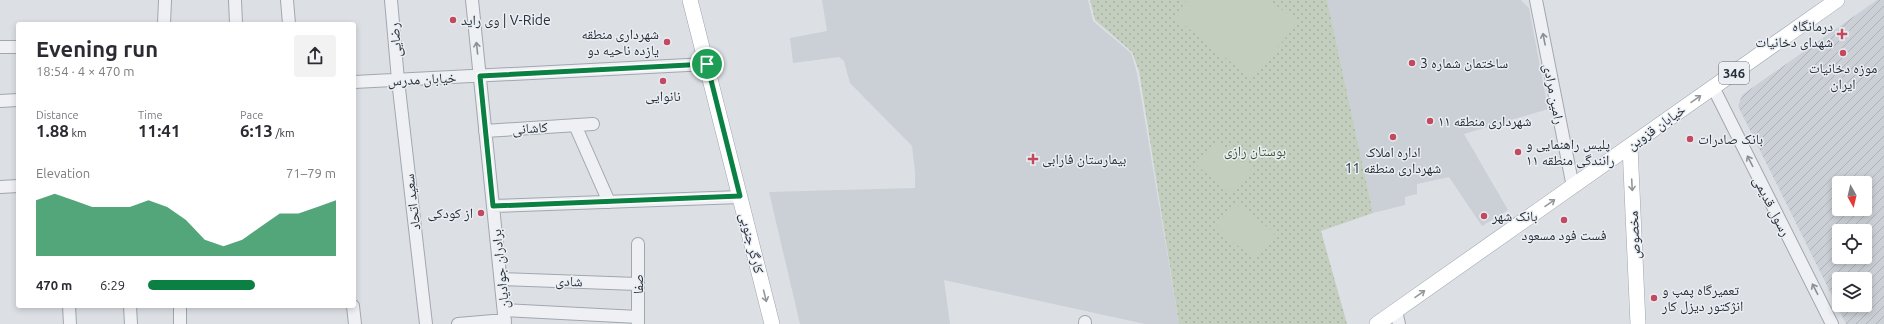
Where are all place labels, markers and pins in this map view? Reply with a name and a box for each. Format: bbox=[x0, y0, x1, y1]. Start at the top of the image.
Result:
place label: وی راید | V-Ride bbox=[461, 12, 551, 29]
marker: وی راید | V-Ride bbox=[448, 15, 458, 25]
place label: درمانگاه شهدای دخانیات bbox=[1755, 18, 1833, 51]
place label: شهرداری منطقه یازده ناحیه دو bbox=[581, 26, 659, 59]
marker: درمانگاه شهدای دخانیات bbox=[1836, 28, 1848, 40]
marker: شهرداری منطقه یازده ناحیه دو bbox=[662, 37, 672, 47]
pin bbox=[690, 47, 724, 81]
marker: موزه دخانیات ایران bbox=[1838, 48, 1848, 58]
place label: ساختمان شماره 3 bbox=[1420, 55, 1508, 72]
marker: ساختمان شماره 3 bbox=[1407, 58, 1417, 68]
place label: موزه دخانیات ایران bbox=[1809, 60, 1877, 93]
marker: نانوایی bbox=[658, 76, 668, 86]
place label: نانوایی bbox=[645, 88, 681, 105]
place label: شهرداری منطقه ۱۱ bbox=[1438, 113, 1531, 130]
marker: شهرداری منطقه ۱۱ bbox=[1425, 116, 1435, 126]
place label: بانک صادرات bbox=[1698, 131, 1763, 148]
marker: اداره املاک شهرداری منطقه 11 bbox=[1388, 132, 1398, 142]
marker: بانک صادرات bbox=[1685, 134, 1695, 144]
place label: پلیس راهنمایی و رانندگی منطقه ۱۱ bbox=[1526, 136, 1615, 169]
place label: اداره املاک شهرداری منطقه 11 bbox=[1345, 144, 1441, 177]
marker: پلیس راهنمایی و رانندگی منطقه ۱۱ bbox=[1513, 147, 1523, 157]
place label: بیمارستان فارابی bbox=[1042, 151, 1127, 168]
marker: بیمارستان فارابی bbox=[1027, 153, 1039, 165]
place label: از کودکی bbox=[427, 205, 473, 222]
marker: از کودکی bbox=[476, 208, 486, 218]
place label: بانک شهر bbox=[1491, 208, 1538, 225]
marker: بانک شهر bbox=[1479, 211, 1489, 221]
marker: فست فود مسعود bbox=[1559, 215, 1569, 225]
place label: فست فود مسعود bbox=[1521, 227, 1607, 244]
place label: تعمیرگاه پمپ و انژکتور دیزل کار bbox=[1661, 282, 1743, 315]
marker: تعمیرگاه پمپ و انژکتور دیزل کار bbox=[1649, 293, 1659, 303]

